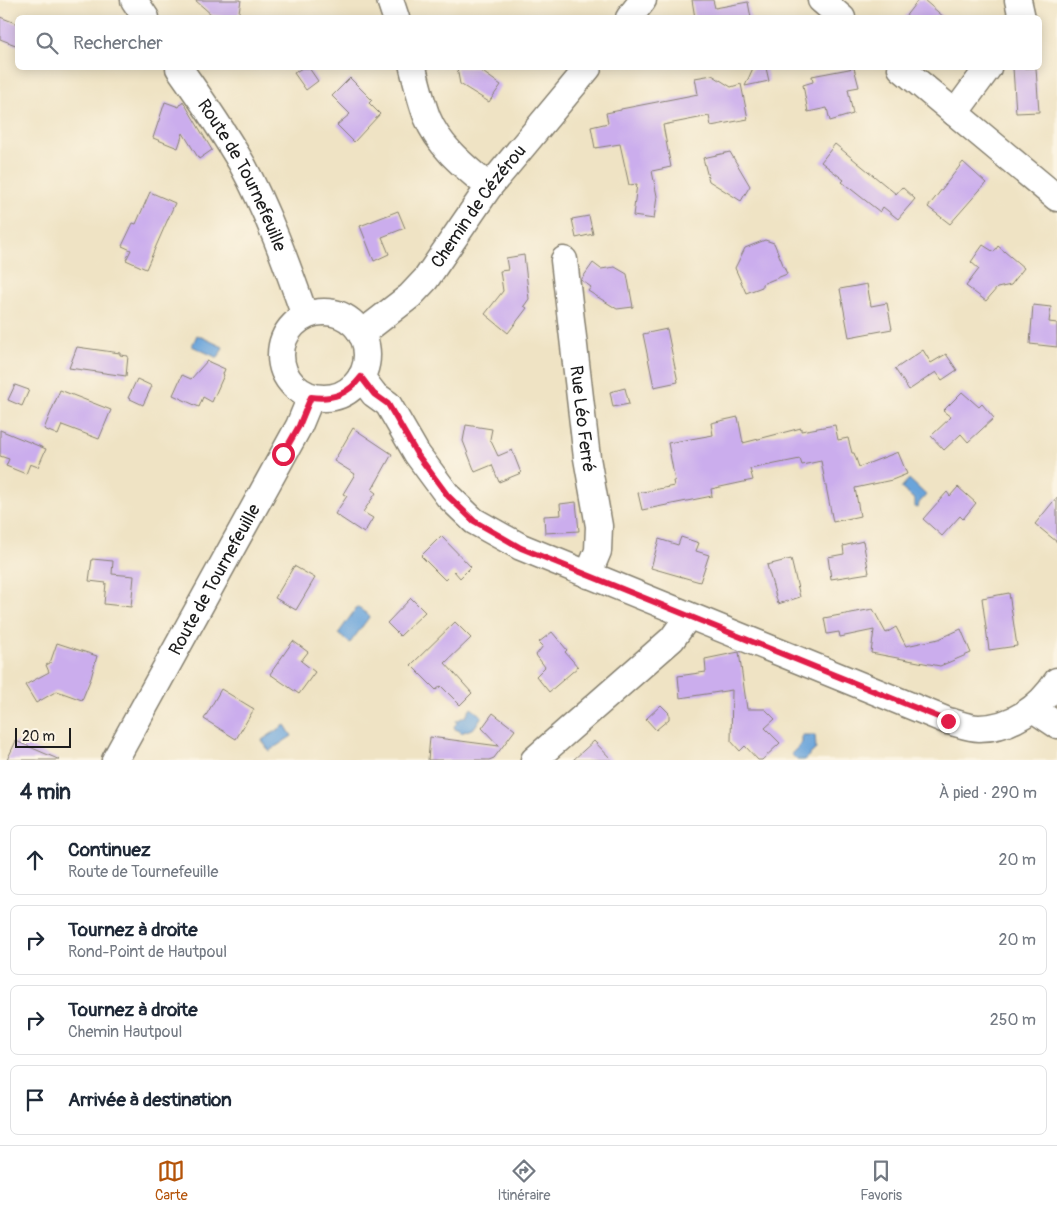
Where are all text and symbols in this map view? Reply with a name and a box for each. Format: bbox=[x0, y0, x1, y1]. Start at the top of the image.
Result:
search box bbox=[15, 15, 1042, 70]
icon: search bbox=[33, 29, 61, 57]
text: Rechercher bbox=[73, 31, 163, 55]
street label: Route de Tournefeuille bbox=[193, 95, 292, 255]
street label: Chemin de Cézérou bbox=[425, 140, 531, 272]
street label: Rue Léo Ferré bbox=[565, 364, 601, 474]
route start bbox=[272, 443, 295, 466]
street label: Route de Tournefeuille bbox=[163, 500, 265, 659]
route end bbox=[937, 710, 960, 733]
scale bar bbox=[15, 725, 71, 748]
text: 20 m bbox=[22, 728, 55, 745]
text: 4 min bbox=[20, 779, 71, 806]
text: À pied · 290 m bbox=[939, 783, 1037, 803]
text: Continuez bbox=[68, 838, 151, 862]
icon: ahead bbox=[21, 846, 49, 874]
text: 20 m bbox=[998, 850, 1036, 870]
text: Route de Tournefeuille bbox=[68, 862, 218, 882]
text: Tournez à droite bbox=[68, 918, 198, 942]
icon: right bbox=[21, 926, 49, 954]
text: 20 m bbox=[998, 930, 1036, 950]
text: Rond-Point de Hautpoul bbox=[68, 942, 227, 962]
text: Tournez à droite bbox=[68, 998, 198, 1022]
icon: right bbox=[21, 1006, 49, 1034]
text: 250 m bbox=[990, 1010, 1036, 1030]
text: Chemin Hautpoul bbox=[68, 1022, 182, 1042]
icon: arrive bbox=[21, 1086, 49, 1114]
text: Arrivée à destination bbox=[68, 1088, 232, 1112]
tab: Carte bbox=[155, 1157, 188, 1204]
tab: Itinéraire bbox=[498, 1157, 550, 1204]
tab: Favoris bbox=[860, 1157, 902, 1204]

